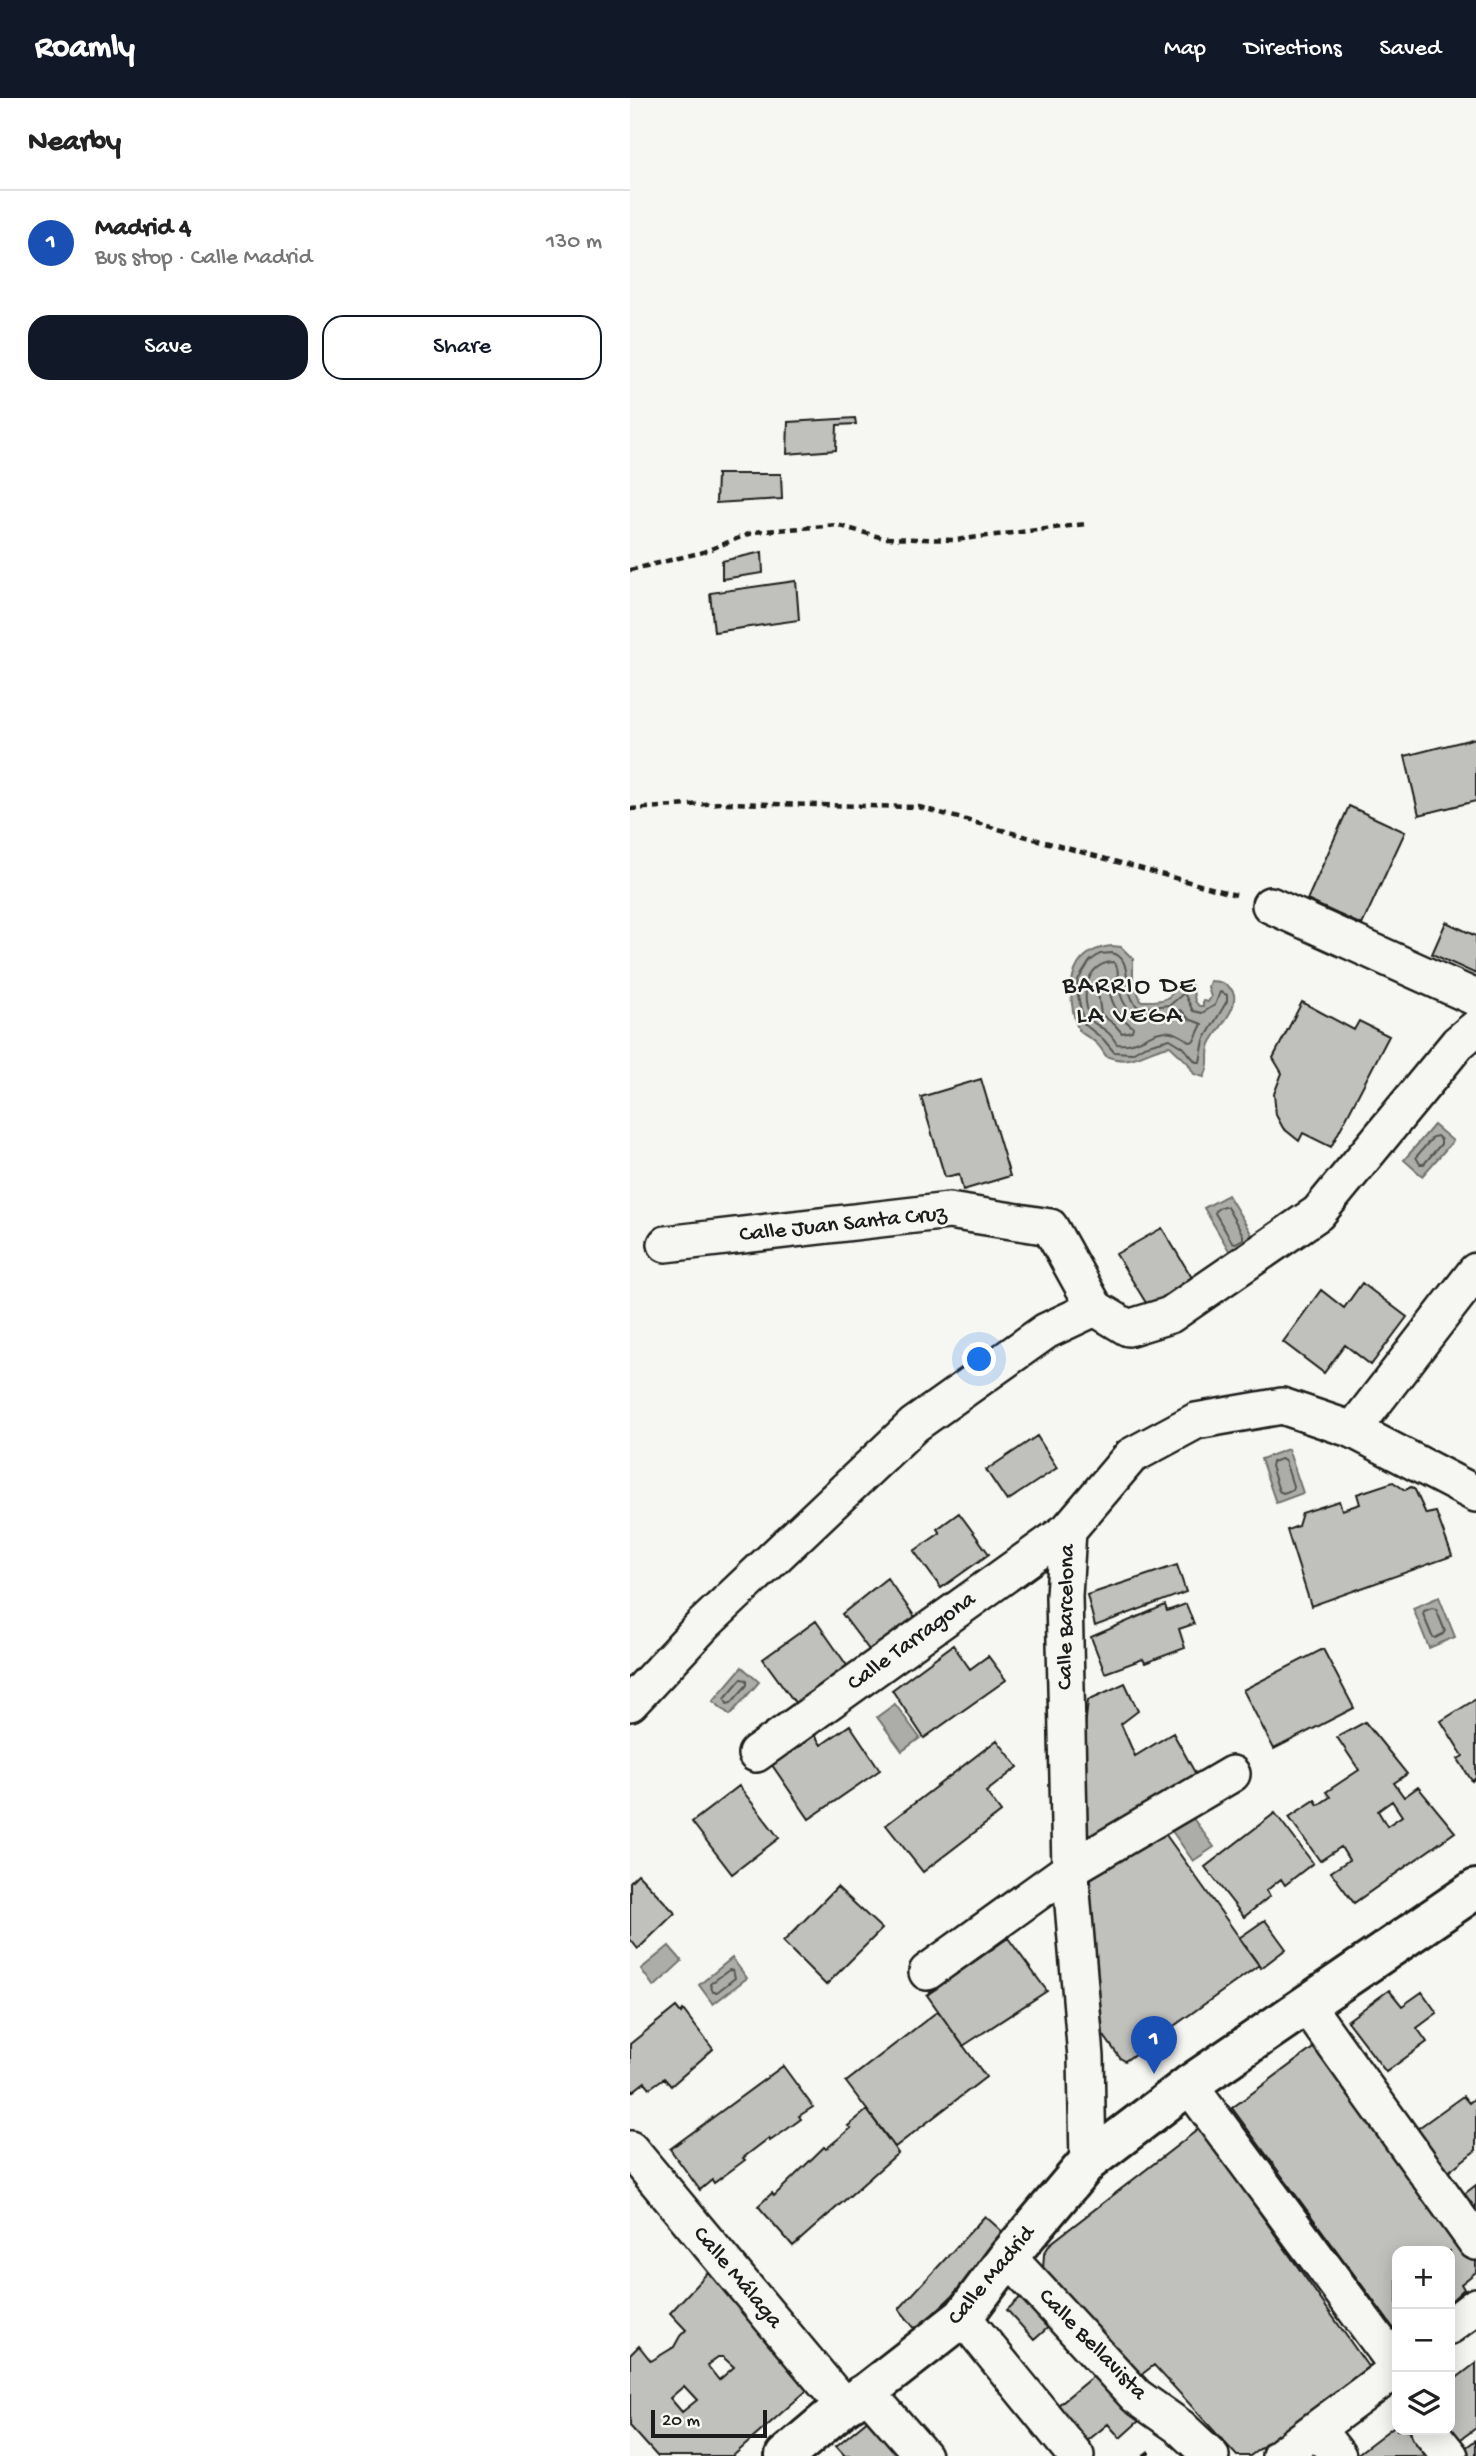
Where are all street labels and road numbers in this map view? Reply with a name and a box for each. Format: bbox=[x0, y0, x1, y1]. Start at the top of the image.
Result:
street label: Calle Juan Santa Cruz bbox=[738, 1201, 949, 1249]
street label: Calle Barcelona bbox=[1052, 1543, 1082, 1690]
street label: Calle Tarragona bbox=[843, 1586, 982, 1698]
street label: Calle Madrid bbox=[943, 2220, 1042, 2331]
street label: Calle Málaga bbox=[686, 2221, 788, 2336]
street label: Calle Bellavista bbox=[1032, 2283, 1153, 2407]

